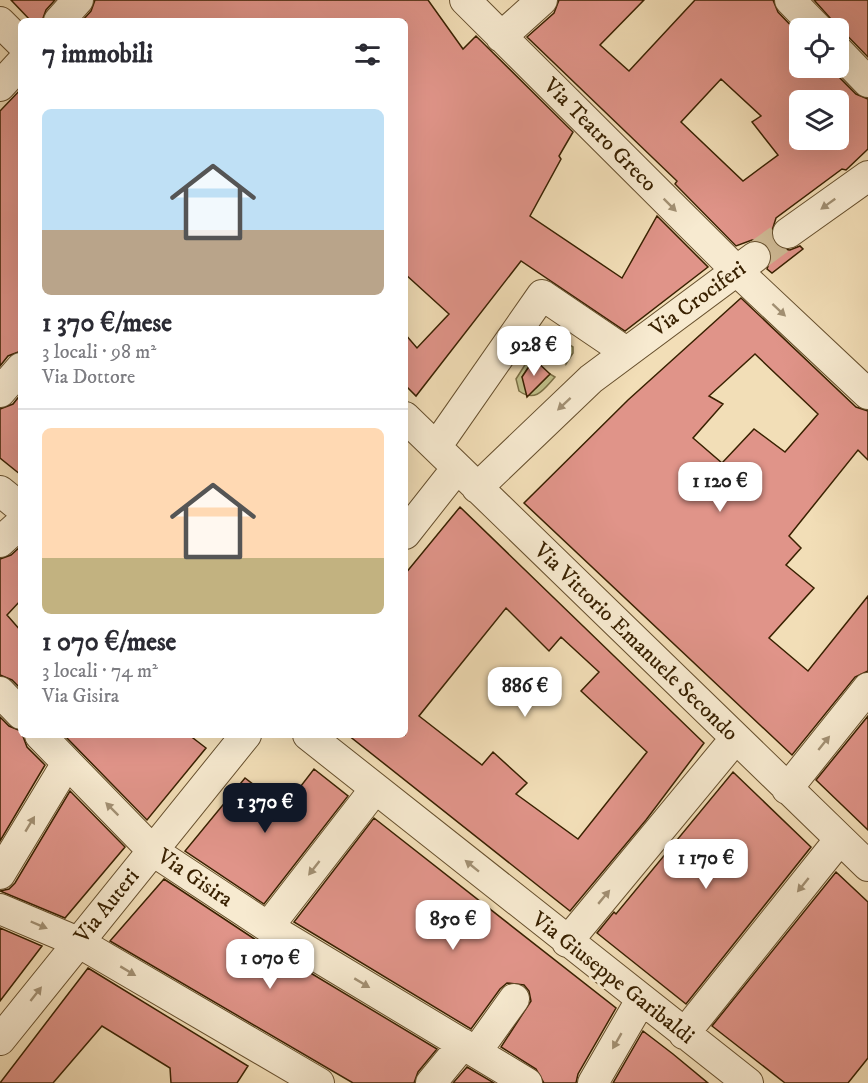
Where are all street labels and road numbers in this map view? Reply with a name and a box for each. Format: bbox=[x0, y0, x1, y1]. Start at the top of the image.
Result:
street label: Via Teatro Greco bbox=[537, 72, 663, 198]
street label: Via Crociferi bbox=[644, 255, 751, 343]
street label: Via Vittorio Emanuele Secondo bbox=[527, 537, 744, 747]
street label: Via Gisira bbox=[151, 842, 238, 913]
street label: Via Auteri bbox=[68, 863, 145, 950]
street label: Via Giuseppe Garibaldi bbox=[526, 905, 700, 1050]

